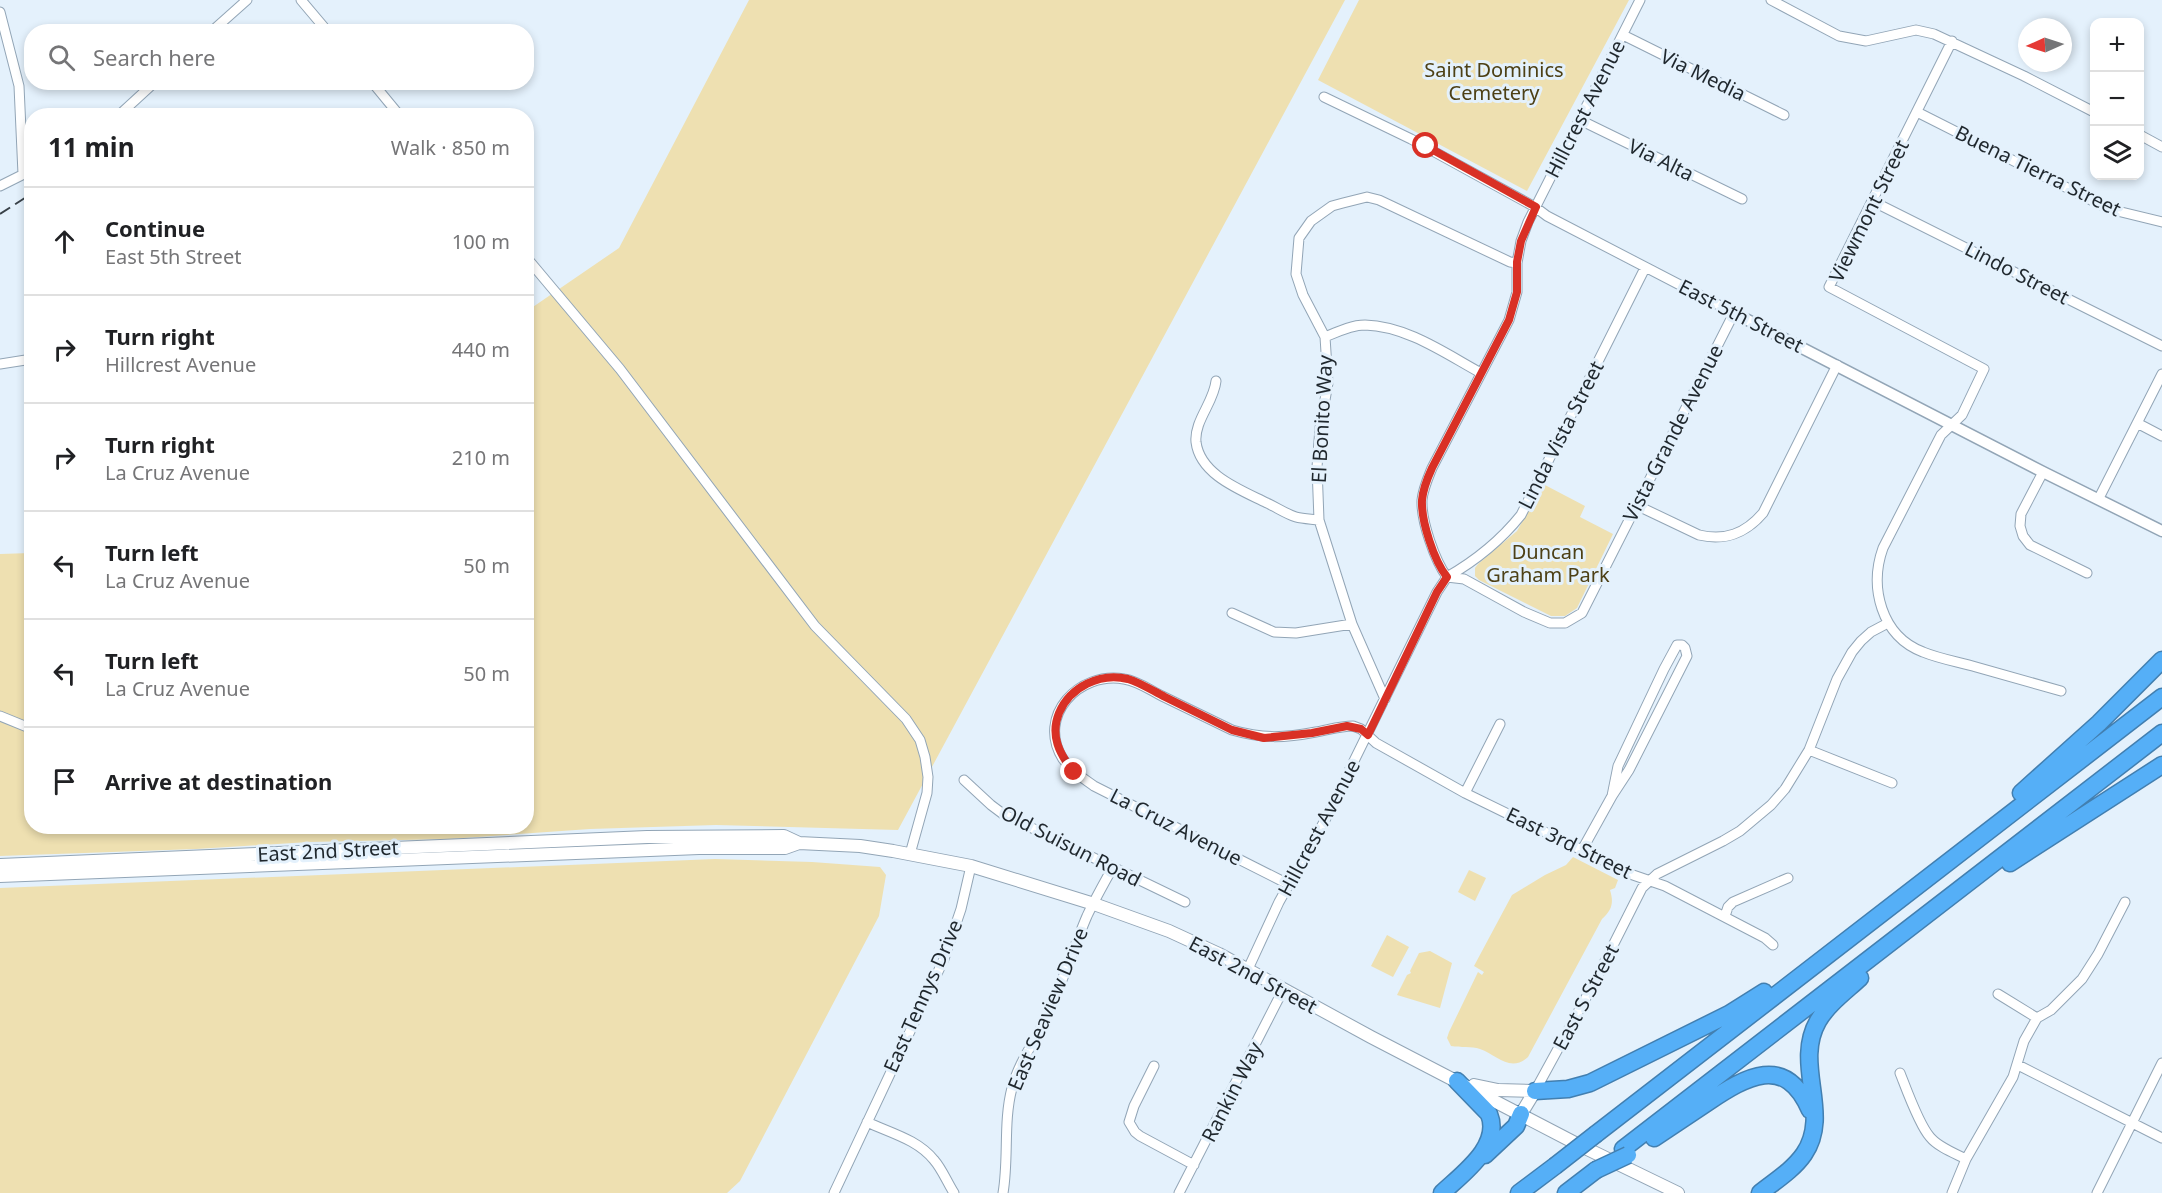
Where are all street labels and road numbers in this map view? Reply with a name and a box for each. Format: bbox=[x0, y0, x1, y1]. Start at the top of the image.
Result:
street label: Hillcrest Avenue bbox=[1538, 35, 1631, 182]
street label: Via Media bbox=[1656, 42, 1750, 107]
street label: Buena Tierra Street bbox=[1951, 119, 2126, 222]
street label: Via Alta bbox=[1624, 132, 1699, 187]
street label: Viewmont Street bbox=[1822, 135, 1915, 286]
street label: Lindo Street bbox=[1961, 235, 2074, 310]
street label: East 5th Street bbox=[1674, 273, 1808, 359]
street label: Vista Grande Avenue bbox=[1616, 340, 1729, 526]
street label: El Bonito Way bbox=[1305, 353, 1338, 484]
street label: Linda Vista Street bbox=[1512, 356, 1610, 513]
street label: Hillcrest Avenue bbox=[1271, 755, 1366, 901]
street label: La Cruz Avenue bbox=[1106, 782, 1247, 871]
street label: Old Suisun Road bbox=[996, 798, 1146, 893]
street label: East 3rd Street bbox=[1502, 800, 1637, 885]
street label: East 2nd Street bbox=[257, 833, 399, 868]
street label: East Tennys Drive bbox=[877, 915, 968, 1076]
street label: East Seaview Drive bbox=[1001, 923, 1094, 1094]
street label: East 2nd Street bbox=[1184, 929, 1322, 1020]
street label: East S Street bbox=[1546, 939, 1625, 1054]
street label: Rankin Way bbox=[1195, 1036, 1269, 1146]

